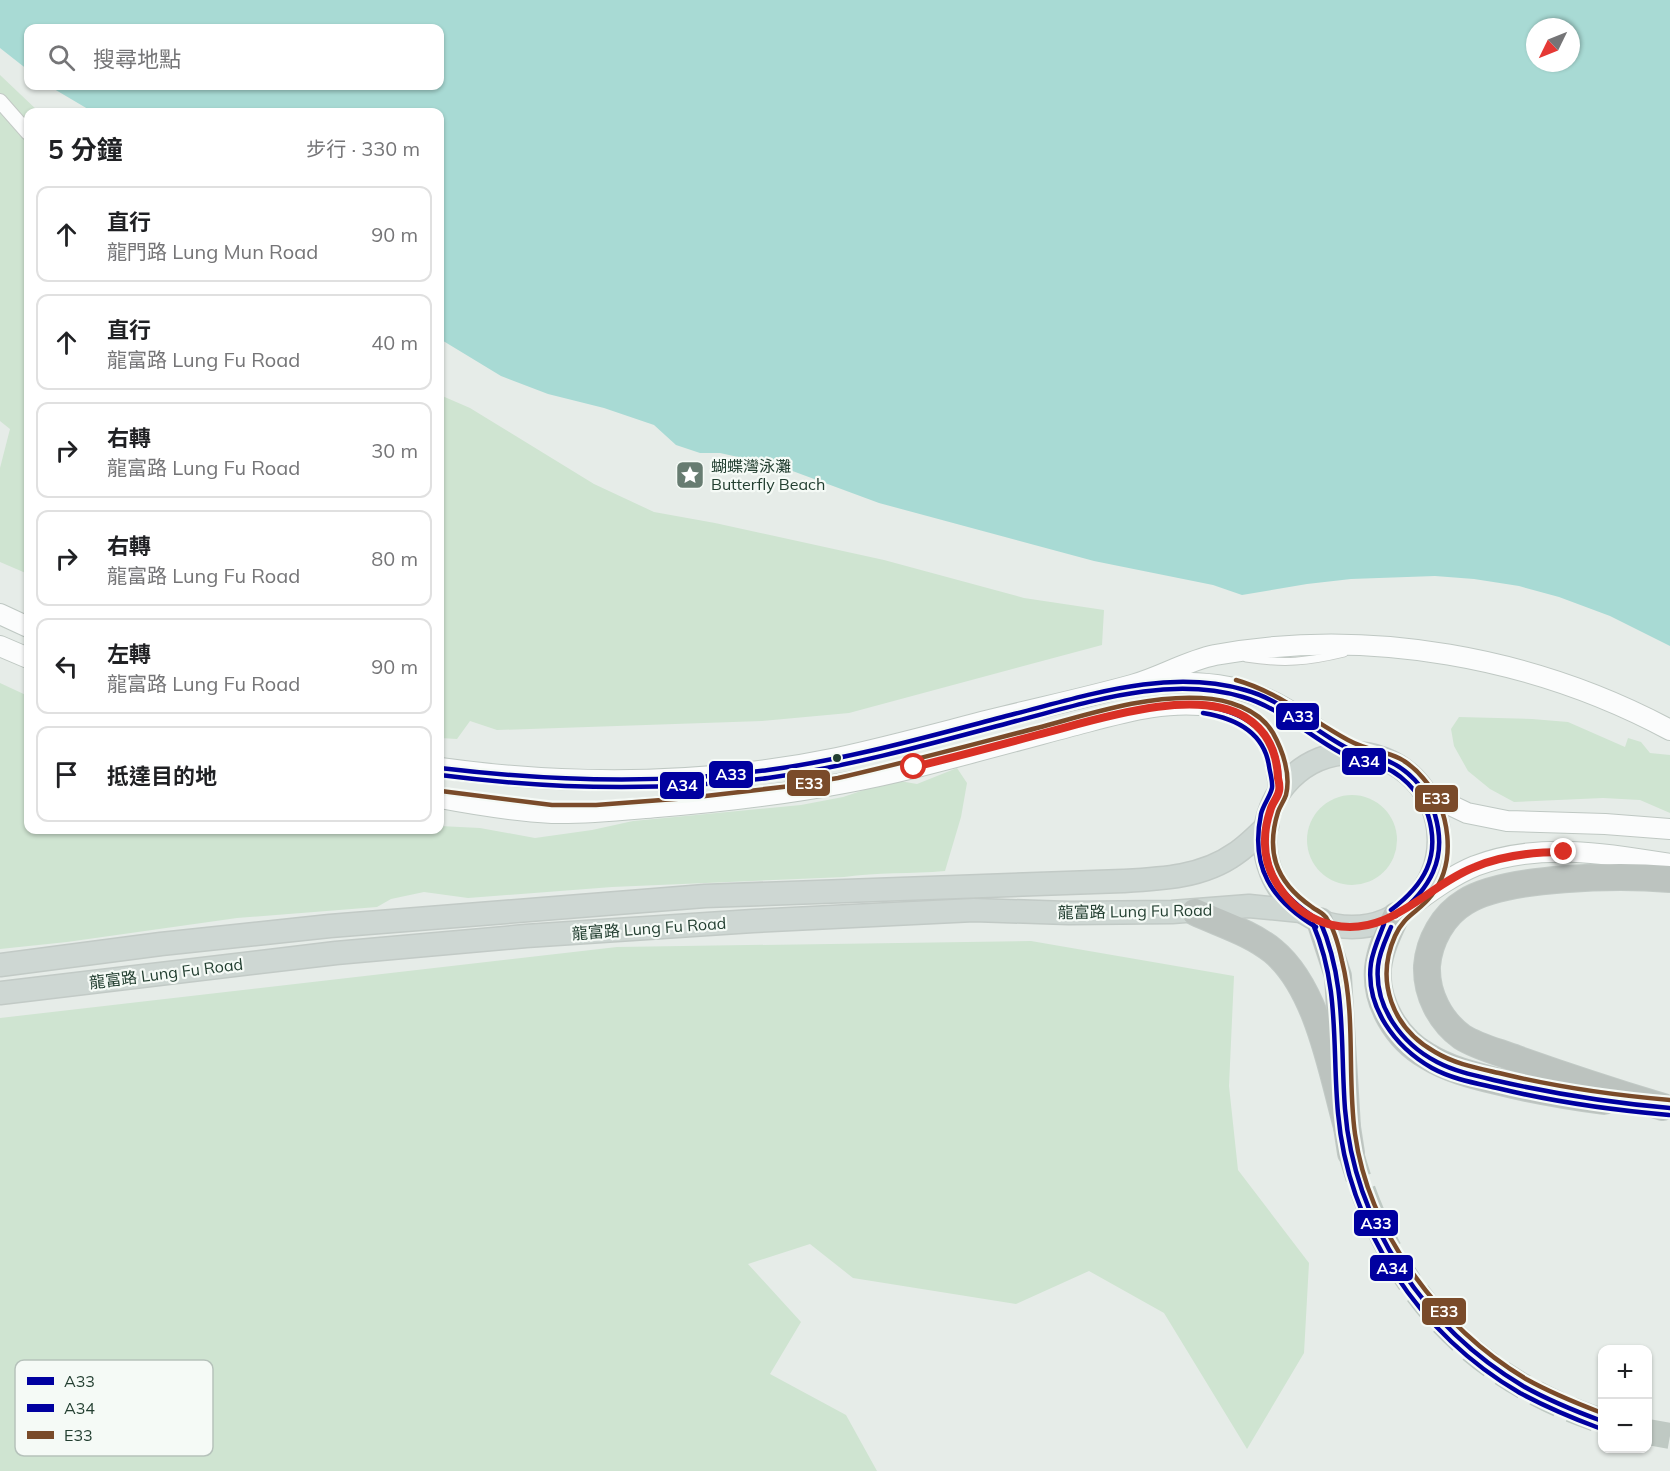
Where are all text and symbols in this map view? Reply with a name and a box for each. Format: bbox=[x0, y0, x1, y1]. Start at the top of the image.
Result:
north arrow bbox=[1526, 18, 1580, 72]
search box bbox=[24, 24, 444, 90]
icon: search bbox=[45, 41, 78, 74]
text: 搜尋地點 bbox=[93, 45, 181, 73]
text: 5 分鐘 bbox=[48, 133, 123, 166]
text: 步行 · 330 m bbox=[306, 136, 420, 161]
text: 直行 bbox=[107, 208, 151, 236]
icon: ahead bbox=[50, 218, 83, 251]
text: 90 m bbox=[371, 222, 418, 247]
text: 龍門路 Lung Mun Road bbox=[107, 239, 318, 264]
text: 直行 bbox=[107, 316, 151, 344]
icon: ahead bbox=[50, 326, 83, 359]
text: 40 m bbox=[371, 330, 418, 355]
text: 龍富路 Lung Fu Road bbox=[107, 347, 300, 372]
text: 右轉 bbox=[107, 424, 151, 452]
icon: right bbox=[50, 434, 83, 467]
text: 30 m bbox=[371, 438, 418, 463]
text: 龍富路 Lung Fu Road bbox=[107, 455, 300, 480]
place label: 蝴蝶灣泳灘 Butterfly Beach bbox=[711, 456, 825, 494]
place icon: 蝴蝶灣泳灘 Butterfly Beach bbox=[674, 459, 706, 491]
text: 右轉 bbox=[107, 532, 151, 560]
icon: right bbox=[50, 542, 83, 575]
text: 80 m bbox=[371, 546, 418, 571]
text: 龍富路 Lung Fu Road bbox=[107, 563, 300, 588]
text: 左轉 bbox=[107, 640, 151, 668]
icon: left bbox=[50, 650, 83, 683]
text: 90 m bbox=[371, 654, 418, 679]
text: 龍富路 Lung Fu Road bbox=[107, 671, 300, 696]
line badge: A33 bbox=[1275, 702, 1320, 731]
text: A33 bbox=[1282, 706, 1314, 726]
line badge: A34 bbox=[1341, 747, 1387, 776]
text: A34 bbox=[1348, 751, 1380, 771]
unlabelled marker bbox=[831, 752, 843, 764]
route start bbox=[900, 753, 926, 779]
icon: arrive bbox=[50, 758, 83, 791]
line badge: A33 bbox=[708, 760, 754, 789]
text: 抵達目的地 bbox=[107, 762, 217, 790]
text: A33 bbox=[715, 764, 747, 784]
line badge: E33 bbox=[786, 769, 831, 797]
line badge: A34 bbox=[659, 771, 705, 800]
text: E33 bbox=[795, 773, 823, 793]
text: A34 bbox=[666, 775, 698, 795]
line badge: E33 bbox=[1414, 784, 1459, 813]
text: E33 bbox=[1422, 788, 1450, 808]
route end bbox=[1550, 838, 1576, 864]
street label: 龍富路 Lung Fu Road bbox=[1058, 900, 1212, 922]
street label: 龍富路 Lung Fu Road bbox=[571, 913, 727, 943]
street label: 龍富路 Lung Fu Road bbox=[88, 954, 244, 992]
line badge: A33 bbox=[1353, 1209, 1399, 1237]
text: A33 bbox=[1360, 1213, 1392, 1233]
line badge: A34 bbox=[1369, 1254, 1414, 1282]
text: A34 bbox=[1376, 1258, 1408, 1278]
line badge: E33 bbox=[1421, 1297, 1467, 1326]
text: E33 bbox=[1430, 1301, 1458, 1321]
map controls bbox=[1598, 1345, 1652, 1453]
button: + bbox=[1598, 1345, 1652, 1399]
legend bbox=[15, 1360, 213, 1456]
text: A33 bbox=[64, 1371, 95, 1391]
text: A34 bbox=[64, 1398, 95, 1418]
button: − bbox=[1598, 1399, 1652, 1453]
text: E33 bbox=[64, 1425, 93, 1445]

